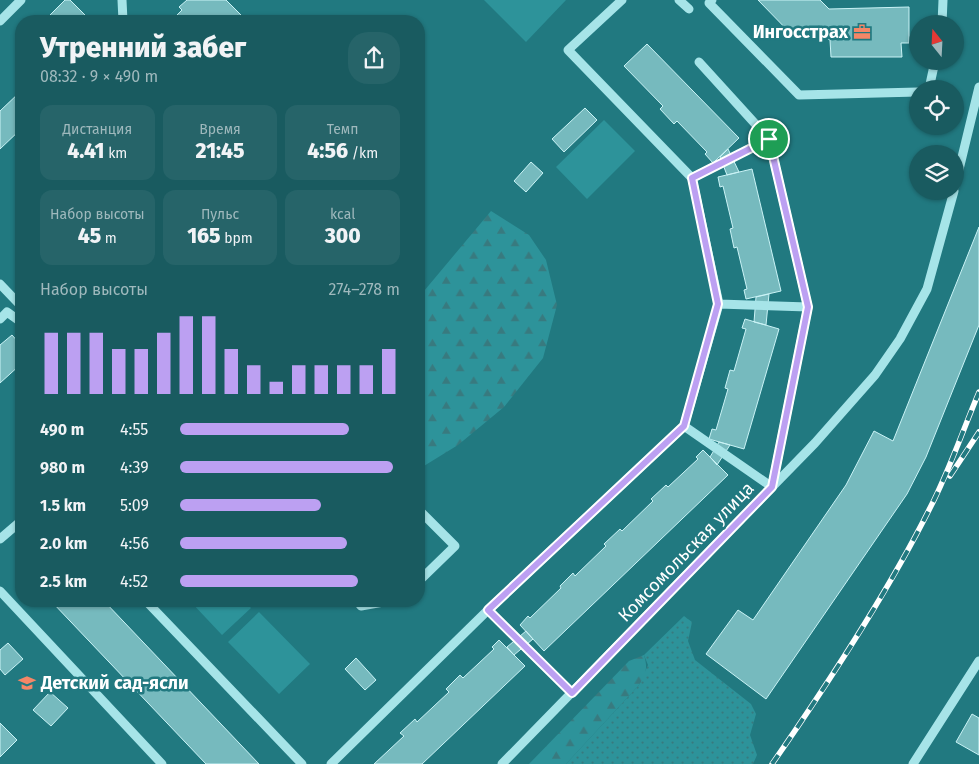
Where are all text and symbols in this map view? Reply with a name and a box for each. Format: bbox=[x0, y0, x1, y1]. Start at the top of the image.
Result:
north arrow bbox=[909, 15, 964, 70]
map controls bbox=[909, 15, 964, 200]
place label: Ингосстрах bbox=[753, 21, 849, 43]
office icon: Ингосстрах bbox=[852, 22, 872, 42]
text: Утренний забег bbox=[40, 31, 246, 64]
button: share bbox=[348, 32, 400, 84]
text: 08:32 · 9 × 490 m bbox=[40, 67, 158, 86]
button: locate bbox=[909, 80, 964, 135]
pin bbox=[748, 118, 790, 160]
text: Дистанция bbox=[63, 121, 132, 138]
text: Время bbox=[199, 121, 241, 138]
text: Темп bbox=[327, 121, 359, 138]
icon: arrive bbox=[755, 125, 783, 153]
text: 4.41 bbox=[67, 138, 104, 164]
text: 21:45 bbox=[196, 138, 244, 164]
text: 4:56 bbox=[307, 138, 348, 164]
text: km bbox=[104, 145, 127, 162]
text: /km bbox=[348, 145, 378, 162]
button: layers bbox=[909, 145, 964, 200]
text: Набор высоты bbox=[50, 206, 145, 223]
text: Пульс bbox=[201, 206, 239, 223]
text: kcal bbox=[330, 206, 355, 223]
text: 45 bbox=[78, 223, 101, 249]
text: 165 bbox=[187, 223, 220, 249]
text: 300 bbox=[325, 223, 361, 249]
text: m bbox=[101, 230, 117, 247]
text: bpm bbox=[220, 230, 253, 247]
text: Набор высоты bbox=[40, 280, 148, 299]
text: 274–278 m bbox=[329, 280, 400, 299]
text: 490 m bbox=[40, 420, 84, 439]
text: 4:55 bbox=[120, 420, 148, 439]
text: 980 m bbox=[40, 458, 85, 477]
text: 4:39 bbox=[120, 458, 149, 477]
street label: Комсомольская улица bbox=[613, 477, 759, 627]
text: 1.5 km bbox=[40, 496, 86, 515]
text: 5:09 bbox=[120, 496, 149, 515]
text: 2.0 km bbox=[40, 534, 87, 553]
text: 4:56 bbox=[120, 534, 149, 553]
text: 2.5 km bbox=[40, 572, 87, 591]
text: 4:52 bbox=[120, 572, 148, 591]
place label: Детский сад-ясли bbox=[40, 672, 189, 694]
school or university icon: Детский сад-ясли bbox=[17, 673, 37, 693]

